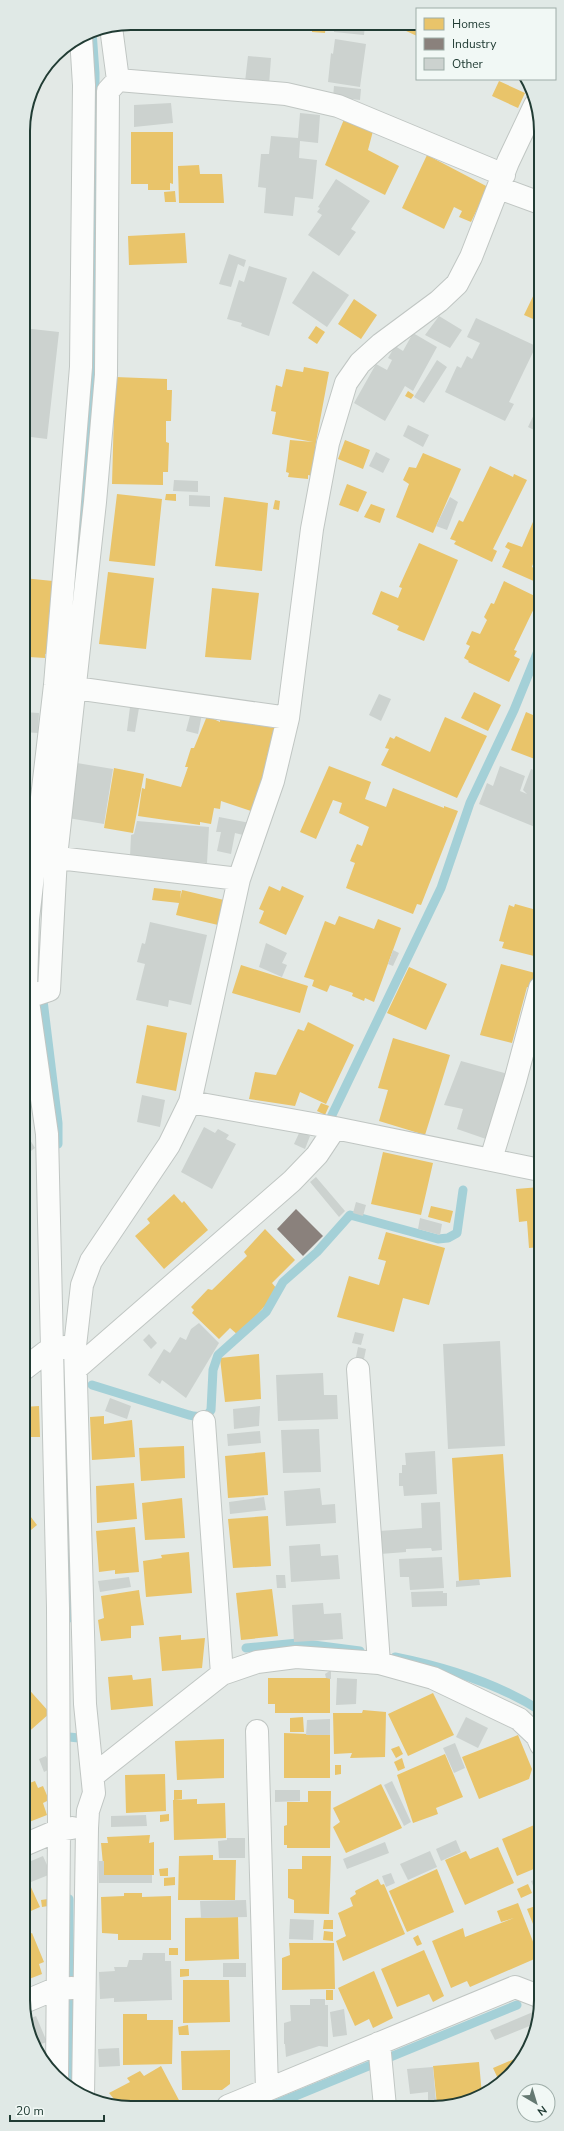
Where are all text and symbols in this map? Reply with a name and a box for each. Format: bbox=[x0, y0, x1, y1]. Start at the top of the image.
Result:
legend bbox=[416, 8, 556, 80]
text: Homes bbox=[452, 16, 490, 32]
text: Industry bbox=[452, 36, 497, 52]
text: Other bbox=[452, 56, 484, 72]
north arrow bbox=[516, 2083, 556, 2123]
scale bar bbox=[10, 2097, 104, 2123]
text: N bbox=[534, 2102, 550, 2119]
text: 20 m bbox=[16, 2103, 44, 2119]

